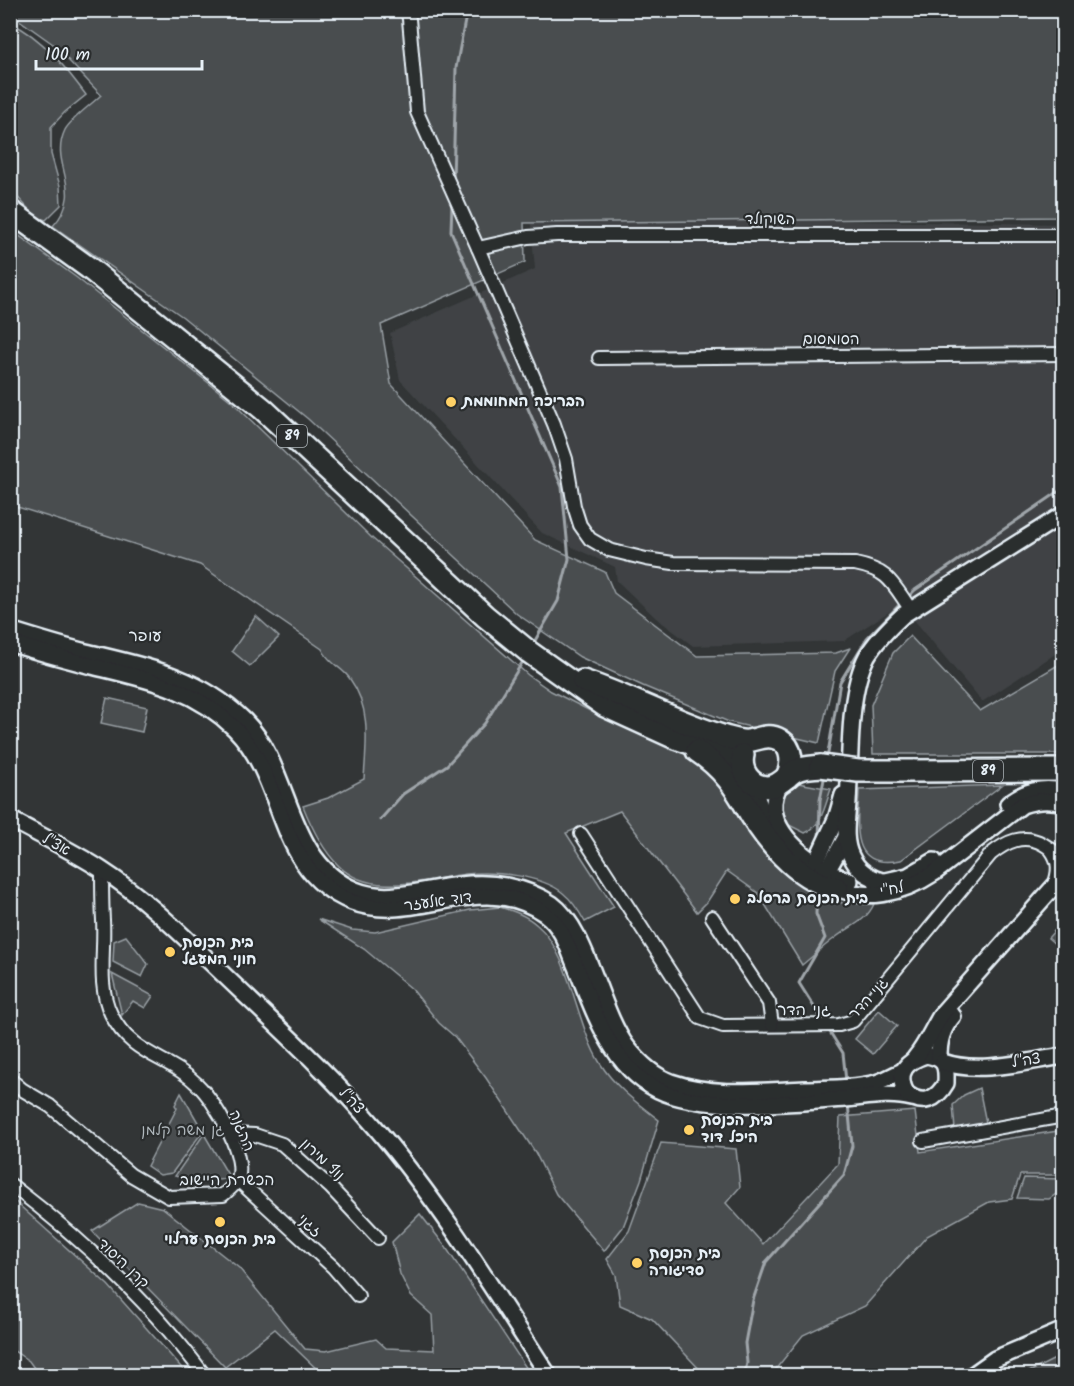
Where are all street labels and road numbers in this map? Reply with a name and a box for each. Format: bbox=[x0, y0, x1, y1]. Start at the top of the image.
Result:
street label: השוקולד bbox=[745, 208, 795, 232]
street label: הסומסום bbox=[802, 328, 860, 352]
road number: 89 bbox=[277, 425, 307, 447]
road number: 89 bbox=[973, 760, 1003, 782]
street label: אצ"ל bbox=[37, 827, 75, 863]
street label: לח"י bbox=[878, 876, 907, 904]
street label: דוד אלעזר bbox=[402, 885, 474, 919]
street label: גני הדר bbox=[843, 972, 895, 1026]
street label: צה"ל bbox=[1010, 1047, 1042, 1075]
street label: צה"ל bbox=[332, 1082, 370, 1120]
street label: ההגנה bbox=[222, 1107, 260, 1155]
street label: נוף מירון bbox=[294, 1133, 350, 1187]
street label: זגני bbox=[291, 1208, 327, 1244]
street label: קרן היסוד bbox=[92, 1233, 154, 1295]

